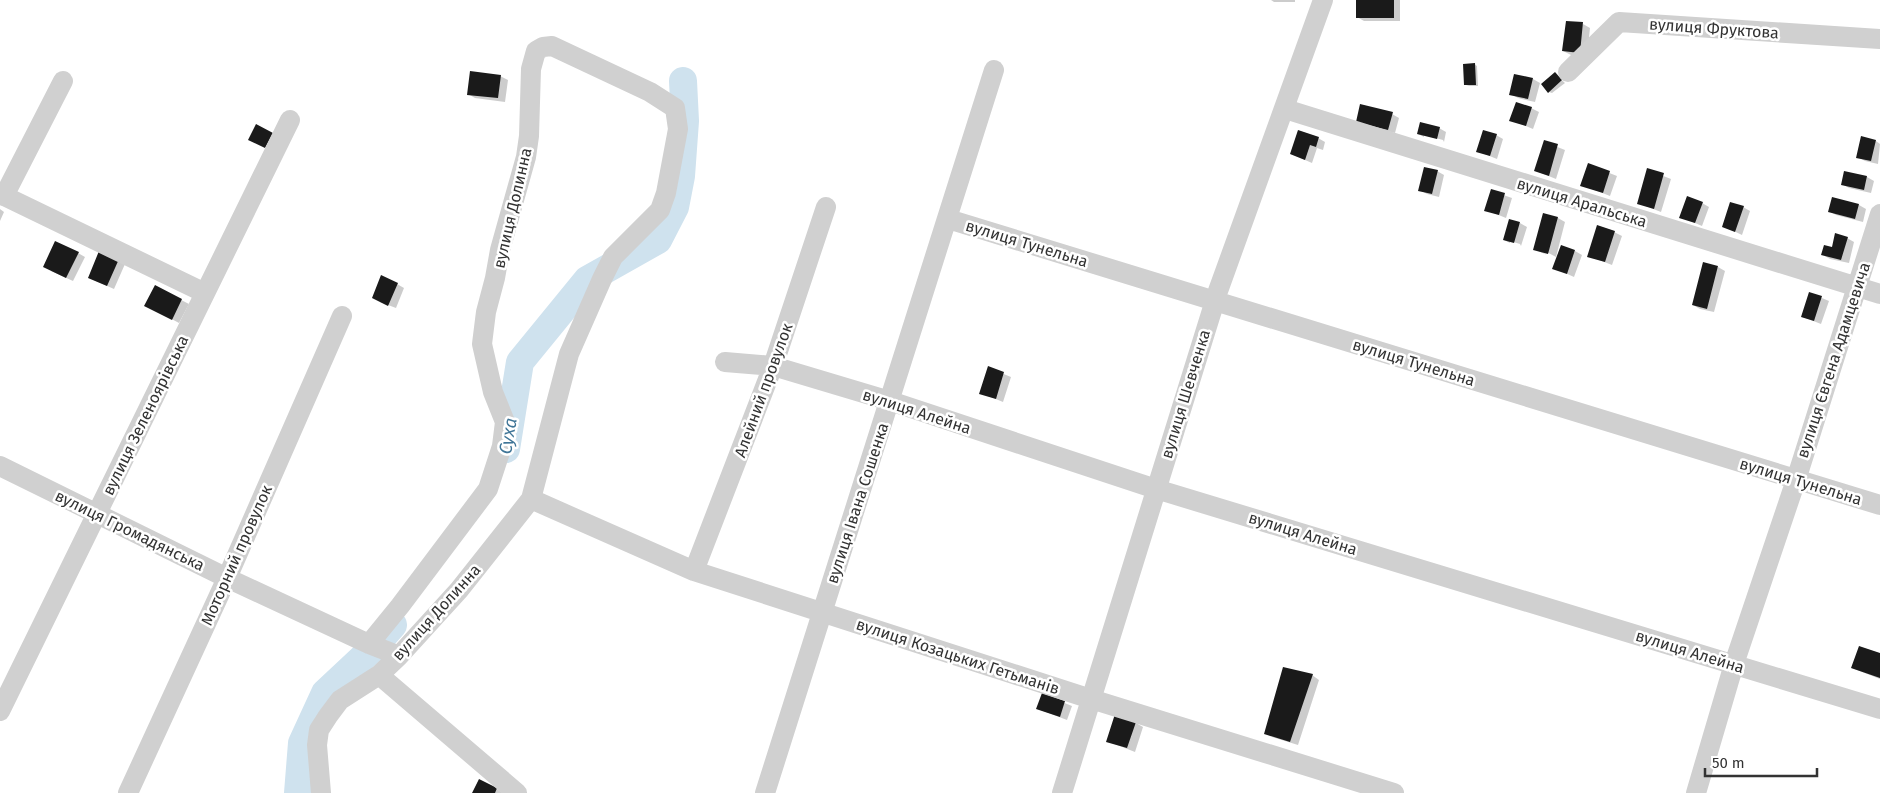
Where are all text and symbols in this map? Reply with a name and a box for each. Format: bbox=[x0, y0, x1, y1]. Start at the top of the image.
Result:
street label: вулиця Фруктова bbox=[1648, 14, 1780, 43]
street label: вулиця Долинна bbox=[489, 146, 536, 270]
street label: вулиця Аральська bbox=[1514, 174, 1649, 231]
street label: вулиця Тунельна bbox=[963, 216, 1090, 271]
street label: вулиця Євгена Адамцевича bbox=[1793, 260, 1874, 460]
street label: Алейний провулок bbox=[730, 320, 797, 460]
street label: вулиця Шевченка bbox=[1157, 327, 1214, 461]
street label: вулиця Зеленоярівська bbox=[98, 332, 192, 498]
street label: вулиця Тунельна bbox=[1350, 335, 1477, 390]
street label: вулиця Алейна bbox=[860, 385, 973, 438]
water label: Суха bbox=[494, 416, 522, 456]
street label: вулиця Івана Сошенка bbox=[822, 420, 892, 586]
street label: вулиця Тунельна bbox=[1737, 454, 1864, 509]
street label: Моторний провулок bbox=[197, 481, 276, 628]
street label: вулиця Громадянська bbox=[52, 486, 208, 575]
street label: вулиця Алейна bbox=[1246, 508, 1359, 559]
street label: вулиця Долинна bbox=[388, 560, 485, 664]
street label: вулиця Козацьких Гетьманів bbox=[854, 615, 1062, 698]
street label: вулиця Алейна bbox=[1633, 626, 1746, 677]
scale bar bbox=[1705, 746, 1818, 778]
text: 50 m bbox=[1712, 754, 1745, 772]

